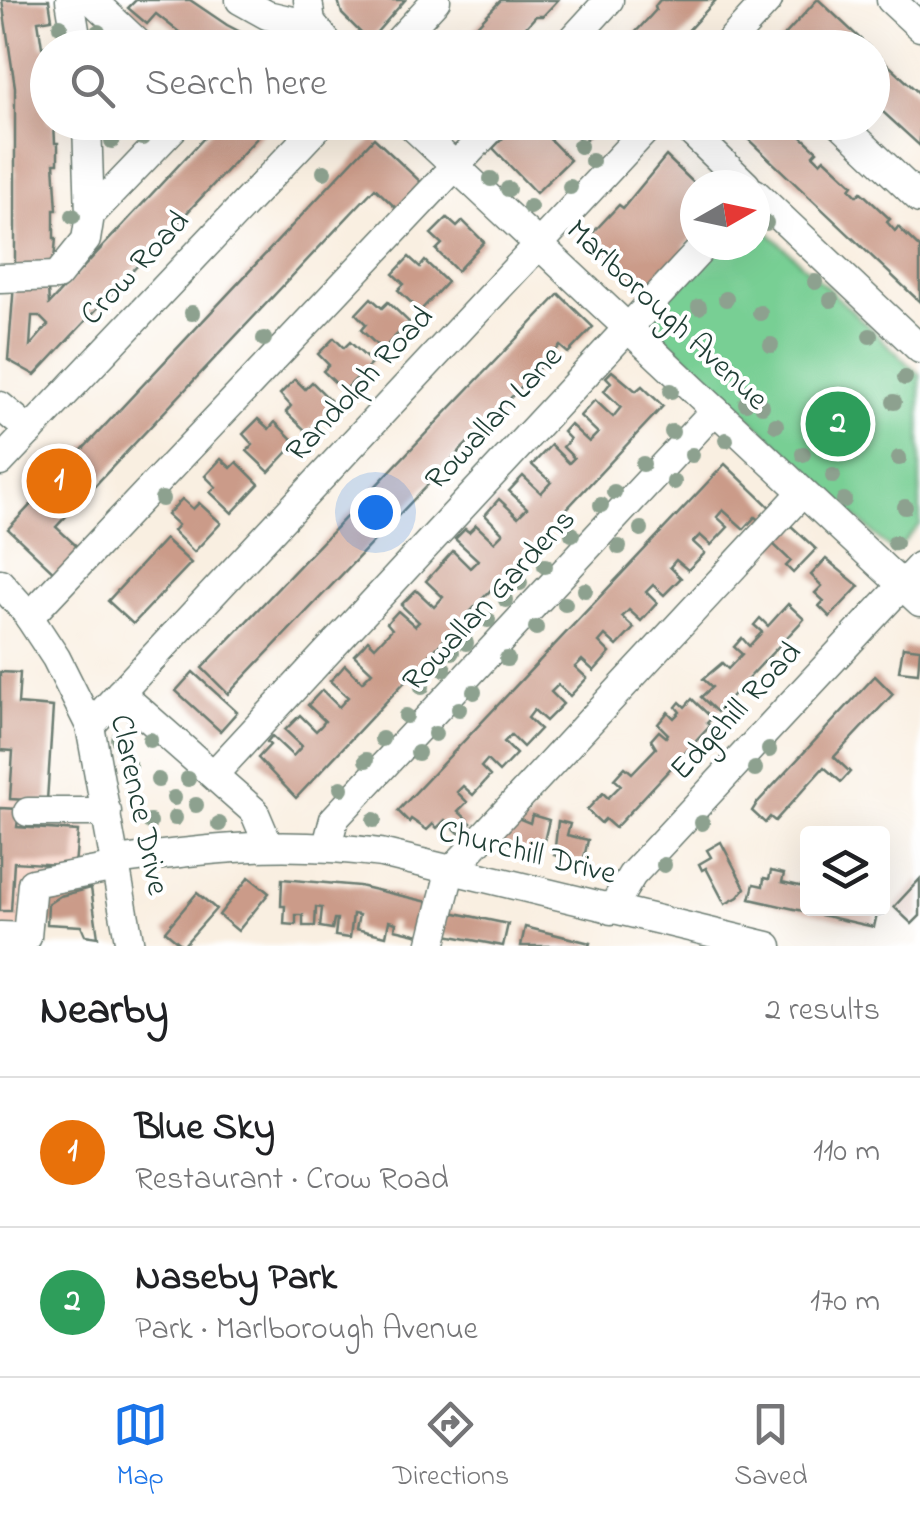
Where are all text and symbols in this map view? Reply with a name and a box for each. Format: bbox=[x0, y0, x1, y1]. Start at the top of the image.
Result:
search box bbox=[30, 30, 890, 140]
text: Search here bbox=[145, 57, 327, 113]
icon: search bbox=[65, 58, 120, 113]
north arrow bbox=[680, 170, 770, 260]
street label: Crow Road bbox=[70, 201, 202, 337]
street label: Marlborough Avenue bbox=[554, 209, 778, 423]
street label: Randolph Road bbox=[276, 296, 446, 474]
street label: Rowallan Lane bbox=[415, 335, 575, 502]
pin: 2 bbox=[806, 386, 870, 462]
pin: 1 bbox=[27, 444, 92, 518]
your location bbox=[350, 487, 401, 538]
street label: Rowallan Gardens bbox=[392, 499, 588, 703]
street label: Edgehill Road bbox=[660, 632, 814, 792]
street label: Clarence Drive bbox=[96, 710, 180, 900]
street label: Churchill Drive bbox=[433, 809, 621, 899]
map controls bbox=[800, 826, 890, 916]
button: layers bbox=[800, 826, 890, 916]
text: Nearby bbox=[40, 981, 168, 1042]
text: 2 results bbox=[765, 988, 880, 1035]
text: Blue Sky bbox=[135, 1101, 275, 1157]
text: 1 bbox=[67, 1129, 78, 1176]
text: 110 m bbox=[813, 1129, 880, 1176]
text: Restaurant · Crow Road bbox=[135, 1157, 449, 1204]
text: Naseby Park bbox=[135, 1251, 337, 1307]
text: 2 bbox=[65, 1279, 80, 1326]
text: 170 m bbox=[810, 1279, 880, 1326]
text: Park · Marlborough Avenue bbox=[135, 1307, 478, 1354]
tab: Map bbox=[113, 1397, 168, 1498]
tab: Directions bbox=[393, 1397, 509, 1498]
tab: Saved bbox=[734, 1397, 807, 1498]

